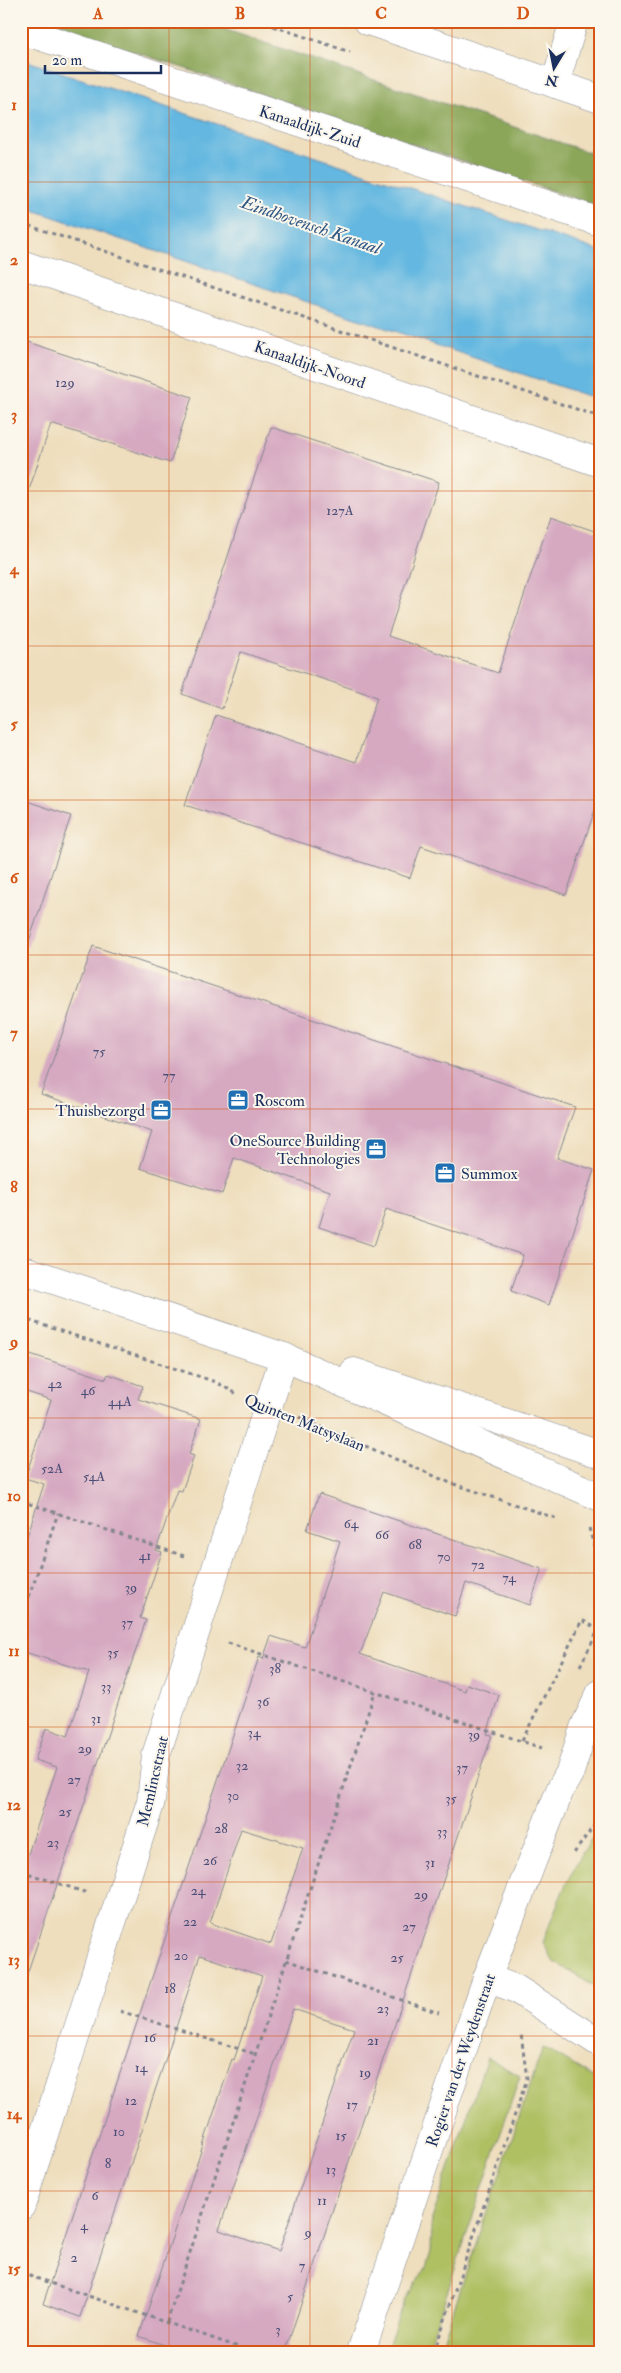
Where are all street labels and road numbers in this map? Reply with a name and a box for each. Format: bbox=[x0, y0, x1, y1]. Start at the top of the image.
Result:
street label: Kanaaldijk-Zuid bbox=[256, 101, 363, 153]
street label: Kanaaldijk-Noord bbox=[251, 337, 368, 393]
street label: Quinten Matsyslaan bbox=[241, 1390, 368, 1456]
street label: Memlincstraat bbox=[133, 1734, 173, 1828]
street label: Rogier van der Weydenstraat bbox=[422, 1971, 500, 2150]

